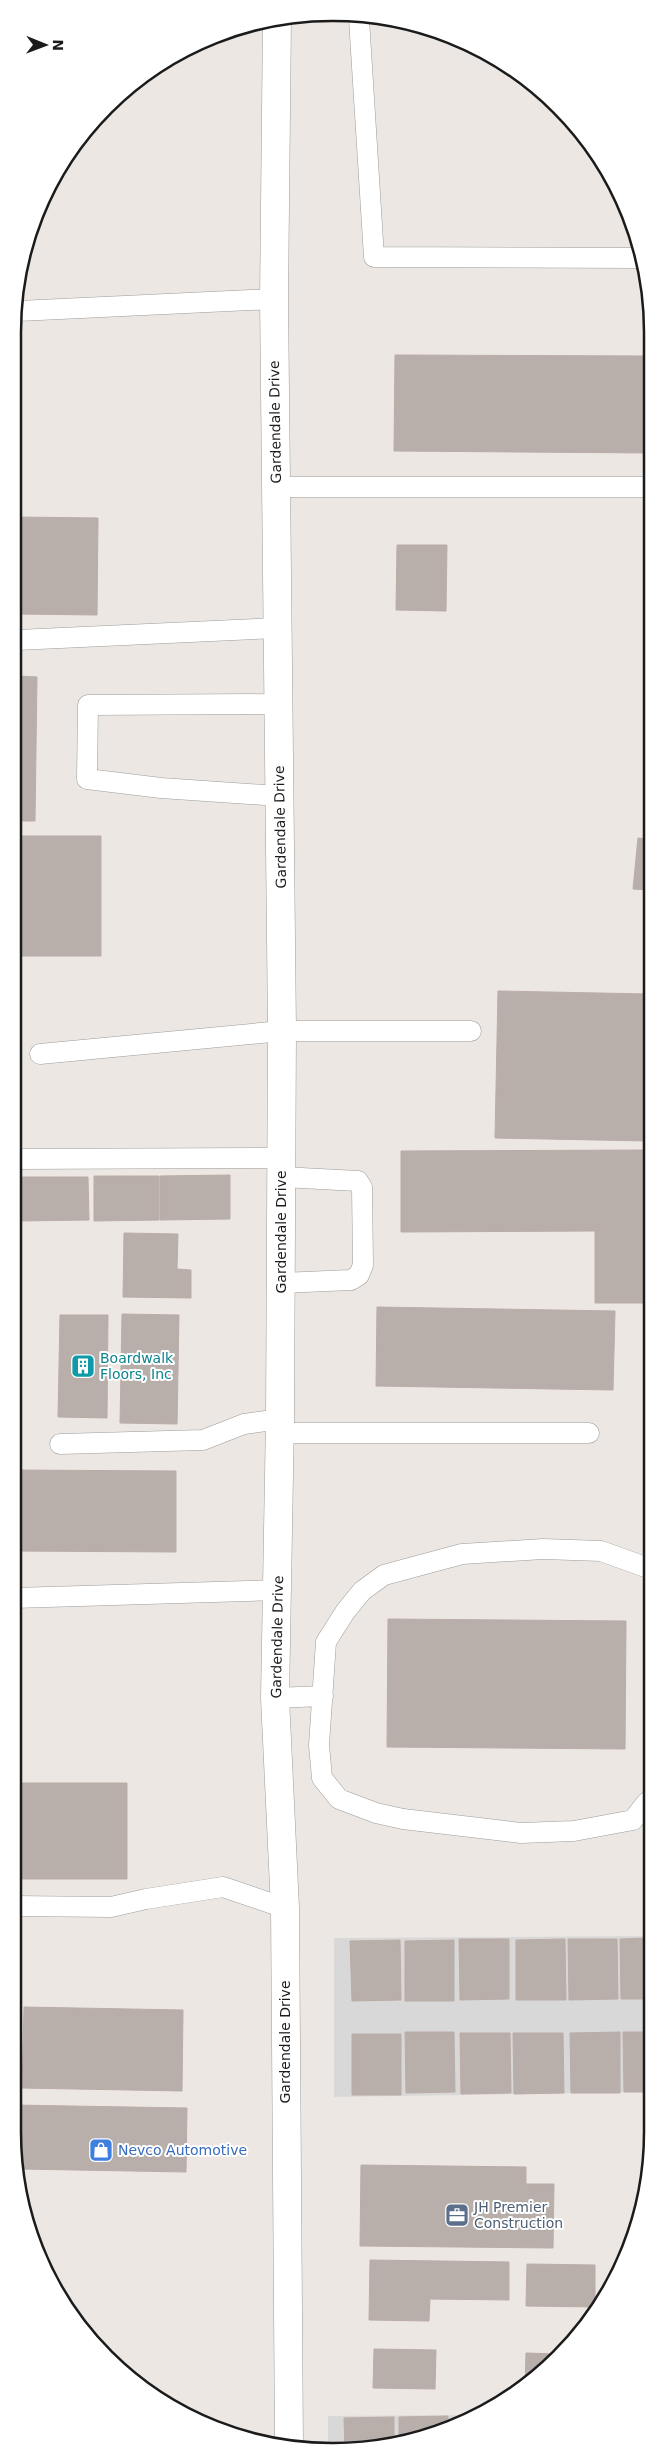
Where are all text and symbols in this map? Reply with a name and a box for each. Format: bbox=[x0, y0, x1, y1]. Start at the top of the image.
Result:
north arrow bbox=[20, 20, 70, 70]
text: N bbox=[50, 39, 66, 51]
street label: Gardendale Drive bbox=[266, 360, 284, 484]
street label: Gardendale Drive bbox=[271, 765, 289, 889]
street label: Gardendale Drive bbox=[273, 1170, 289, 1294]
place label: Boardwalk Floors, Inc bbox=[100, 1350, 174, 1382]
building icon: Boardwalk Floors, Inc bbox=[70, 1353, 96, 1379]
street label: Gardendale Drive bbox=[268, 1575, 286, 1699]
street label: Gardendale Drive bbox=[277, 1980, 293, 2104]
shop icon: Nevco Automotive bbox=[88, 2137, 114, 2163]
place label: Nevco Automotive bbox=[118, 2142, 247, 2158]
place label: JH Premier Construction bbox=[473, 2199, 563, 2231]
office icon: JH Premier Construction bbox=[444, 2202, 470, 2228]

